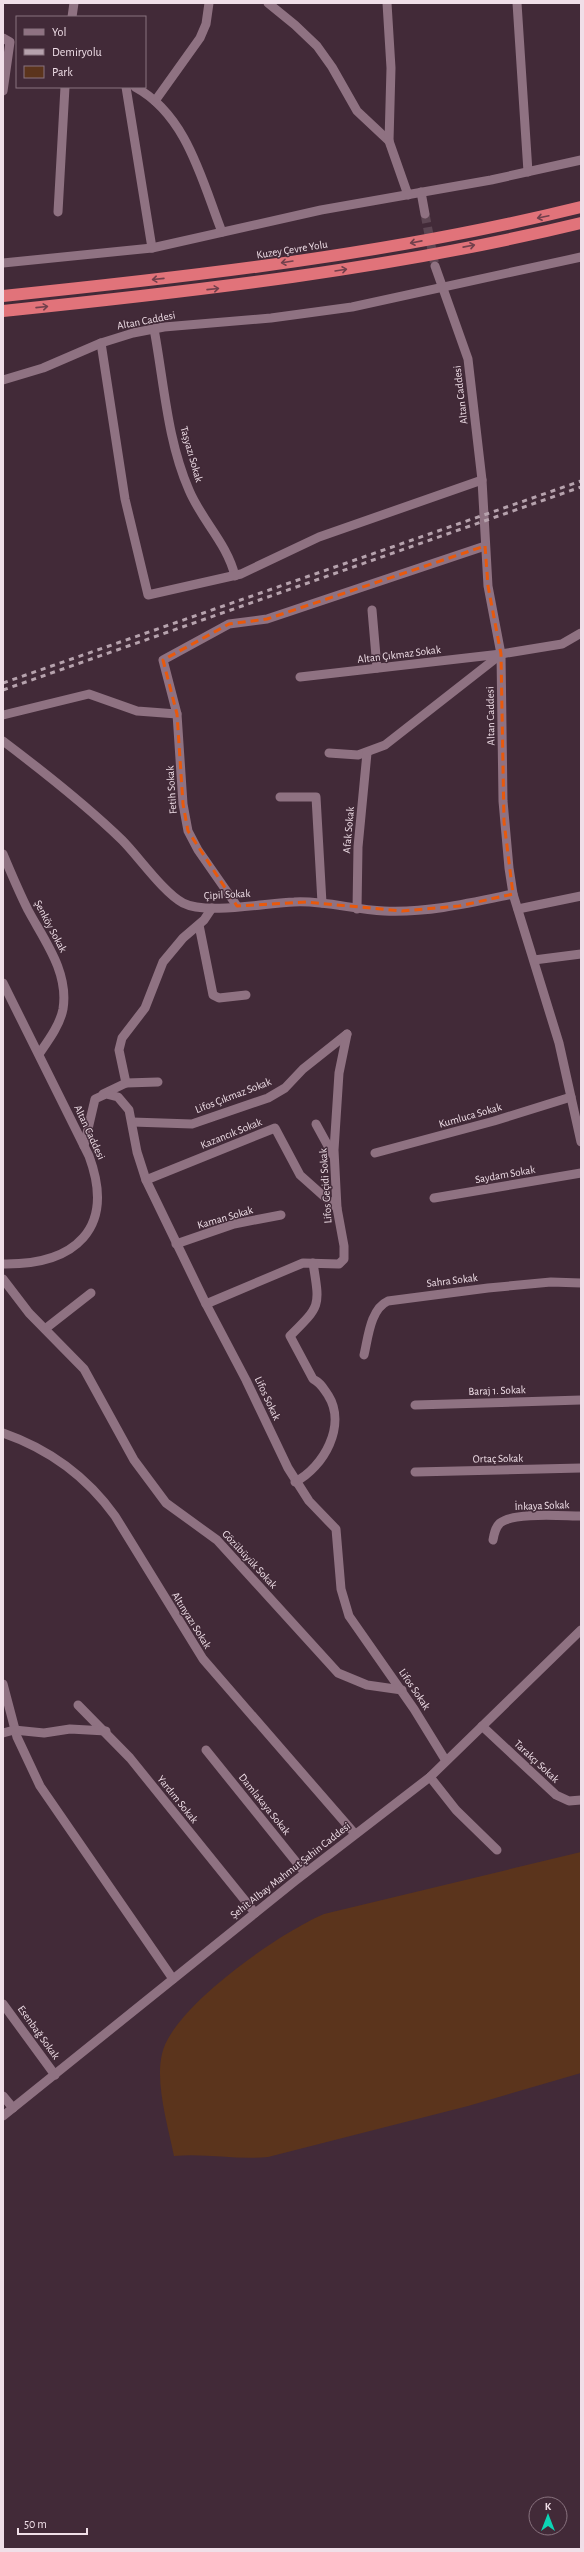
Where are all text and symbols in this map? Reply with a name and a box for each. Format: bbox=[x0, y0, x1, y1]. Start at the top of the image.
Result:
legend bbox=[16, 16, 146, 88]
text: Yol bbox=[52, 26, 66, 38]
text: Demiryolu bbox=[52, 46, 102, 59]
text: Park bbox=[52, 66, 73, 78]
one-way arrow bbox=[537, 213, 550, 221]
street label: Kuzey Çevre Yolu bbox=[256, 238, 329, 261]
one-way arrow bbox=[409, 238, 422, 246]
one-way arrow bbox=[462, 242, 475, 250]
one-way arrow bbox=[281, 258, 294, 266]
one-way arrow bbox=[334, 266, 347, 274]
one-way arrow bbox=[152, 276, 165, 283]
one-way arrow bbox=[206, 285, 219, 292]
one-way arrow bbox=[35, 303, 48, 311]
street label: Altan Caddesi bbox=[116, 309, 176, 332]
street label: Altan Caddesi bbox=[451, 365, 470, 425]
street label: Taşyazı Sokak bbox=[178, 425, 205, 483]
street label: Altan Çıkmaz Sokak bbox=[357, 644, 441, 665]
street label: Altan Caddesi bbox=[484, 686, 497, 746]
street label: Fetih Sokak bbox=[164, 765, 179, 815]
street label: Afak Sokak bbox=[341, 806, 356, 854]
street label: Çipil Sokak bbox=[204, 888, 251, 901]
street label: Şenköy Sokak bbox=[32, 898, 69, 954]
street label: Lifos Çıkmaz Sokak bbox=[194, 1076, 273, 1115]
street label: Kumluca Sokak bbox=[438, 1101, 503, 1130]
street label: Altan Caddesi bbox=[72, 1103, 107, 1161]
street label: Kazancık Sokak bbox=[199, 1116, 263, 1151]
street label: Lifos Geçidi Sokak bbox=[317, 1148, 334, 1224]
street label: Saydam Sokak bbox=[474, 1164, 536, 1185]
street label: Kaman Sokak bbox=[196, 1204, 254, 1231]
street label: Sahra Sokak bbox=[426, 1272, 478, 1289]
street label: Lifos Sokak bbox=[253, 1375, 282, 1422]
street label: Baraj 1. Sokak bbox=[468, 1384, 526, 1397]
street label: Ortaç Sokak bbox=[473, 1453, 523, 1464]
street label: İnkaya Sokak bbox=[514, 1499, 570, 1512]
street label: Gözübüyük Sokak bbox=[220, 1528, 279, 1591]
street label: Altınyazı Sokak bbox=[170, 1590, 213, 1651]
street label: Lifos Sokak bbox=[397, 1667, 432, 1712]
street label: Tarakçı Sokak bbox=[512, 1738, 561, 1785]
street label: Damlakaya Sokak bbox=[237, 1772, 293, 1837]
street label: Yardım Sokak bbox=[155, 1773, 200, 1825]
street label: Şehit Albay Mahmut Şahin Caddesi bbox=[228, 1820, 352, 1921]
street label: Esenbağ Sokak bbox=[16, 2003, 62, 2061]
north arrow bbox=[528, 2496, 568, 2536]
text: K bbox=[545, 2501, 552, 2512]
scale bar bbox=[18, 2510, 87, 2536]
text: 50 m bbox=[24, 2518, 47, 2530]

